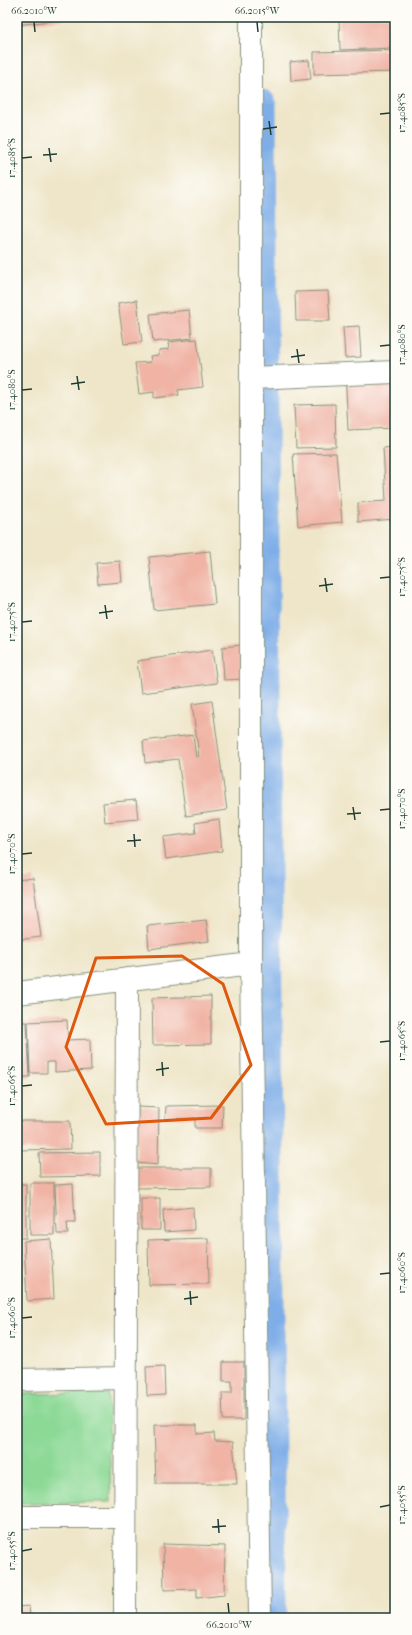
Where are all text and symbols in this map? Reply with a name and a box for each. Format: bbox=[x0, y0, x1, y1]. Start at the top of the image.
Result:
text: 66.2010°W bbox=[11, 5, 58, 17]
text: 66.2015°W bbox=[235, 5, 281, 17]
text: 17.4085°S bbox=[396, 93, 408, 133]
text: 17.4085°S bbox=[6, 138, 18, 178]
text: 17.4080°S bbox=[396, 324, 408, 366]
text: 17.4080°S bbox=[6, 369, 18, 411]
text: 17.4075°S bbox=[396, 557, 408, 597]
text: 17.4075°S bbox=[6, 602, 18, 642]
text: 17.4070°S bbox=[396, 789, 408, 829]
text: 17.4070°S bbox=[6, 834, 18, 874]
text: 17.4065°S bbox=[396, 1021, 408, 1061]
text: 17.4065°S bbox=[6, 1066, 18, 1106]
text: 17.4060°S bbox=[396, 1252, 408, 1294]
text: 17.4060°S bbox=[6, 1297, 18, 1339]
text: 17.4055°S bbox=[396, 1485, 408, 1525]
text: 17.4055°S bbox=[6, 1531, 18, 1571]
text: 66.2010°W bbox=[206, 1619, 253, 1631]

